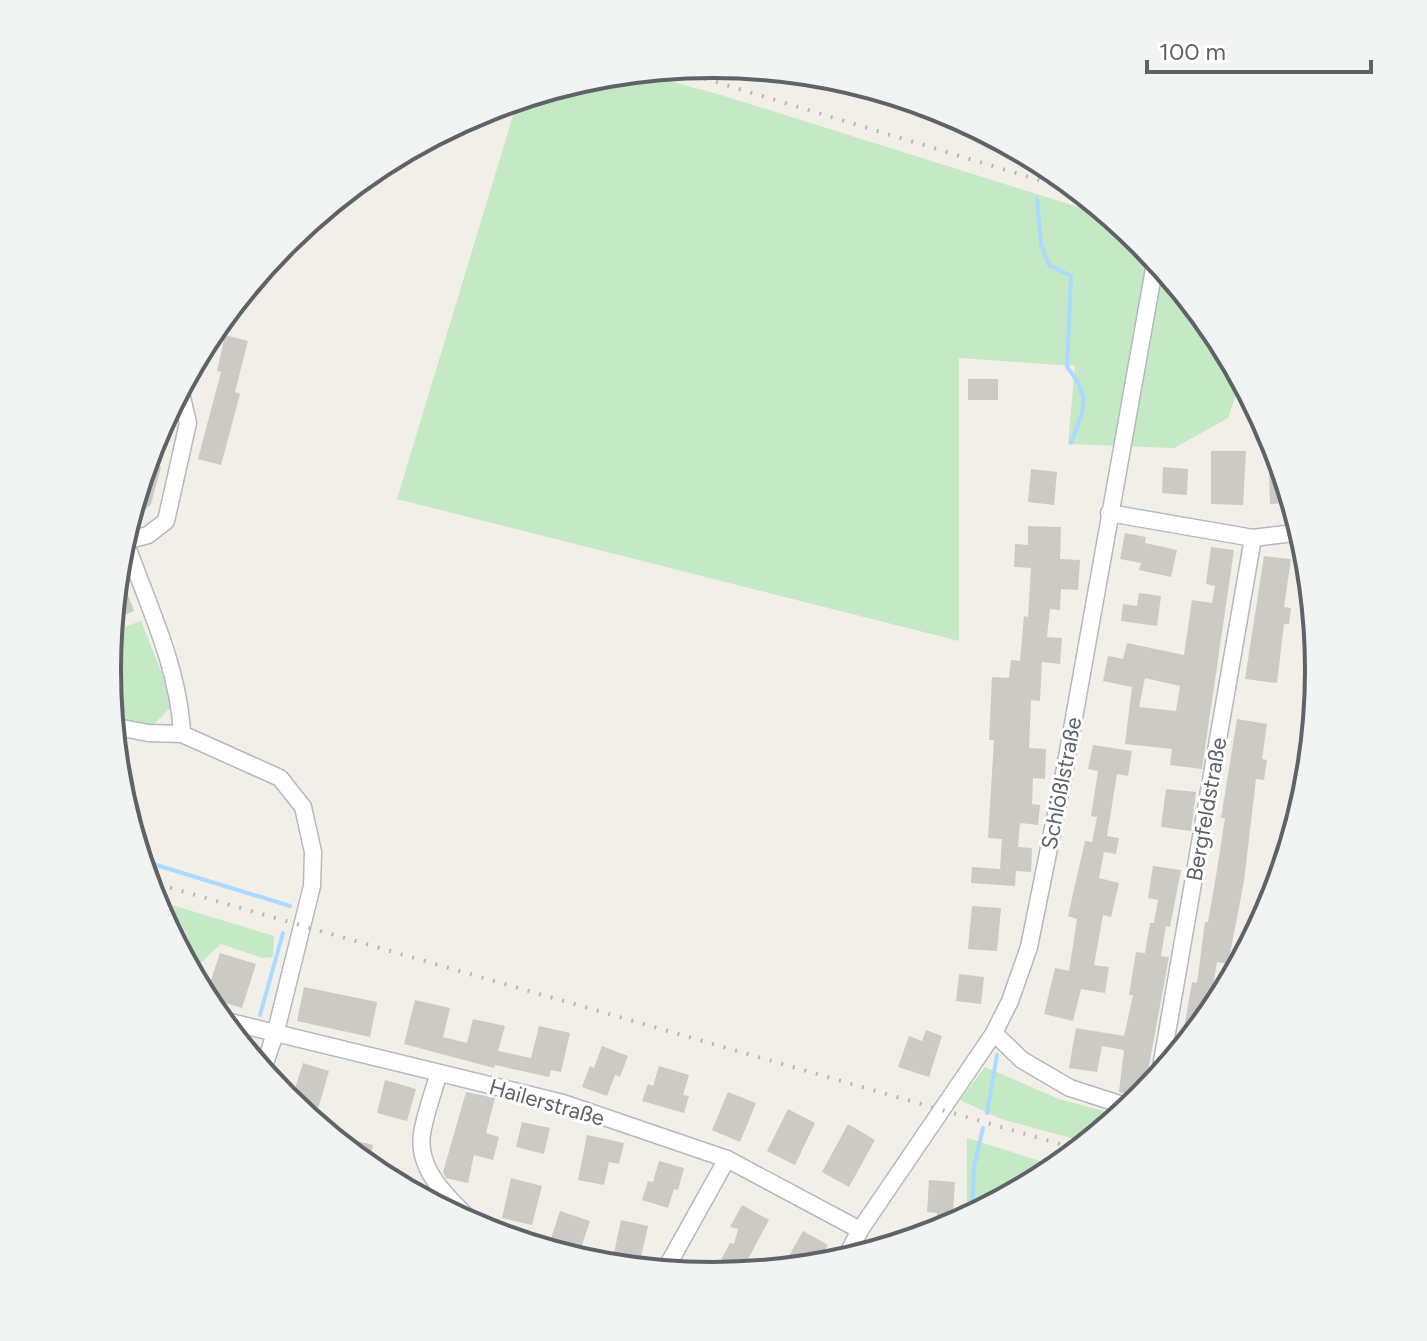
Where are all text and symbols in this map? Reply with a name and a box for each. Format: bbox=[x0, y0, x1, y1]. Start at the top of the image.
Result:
scale bar bbox=[1147, 24, 1371, 74]
text: 100 m bbox=[1159, 37, 1226, 66]
street label: Schlößlstraße bbox=[1035, 715, 1088, 852]
street label: Bergfeldstraße bbox=[1181, 735, 1232, 883]
street label: Hailerstraße bbox=[486, 1073, 608, 1132]

